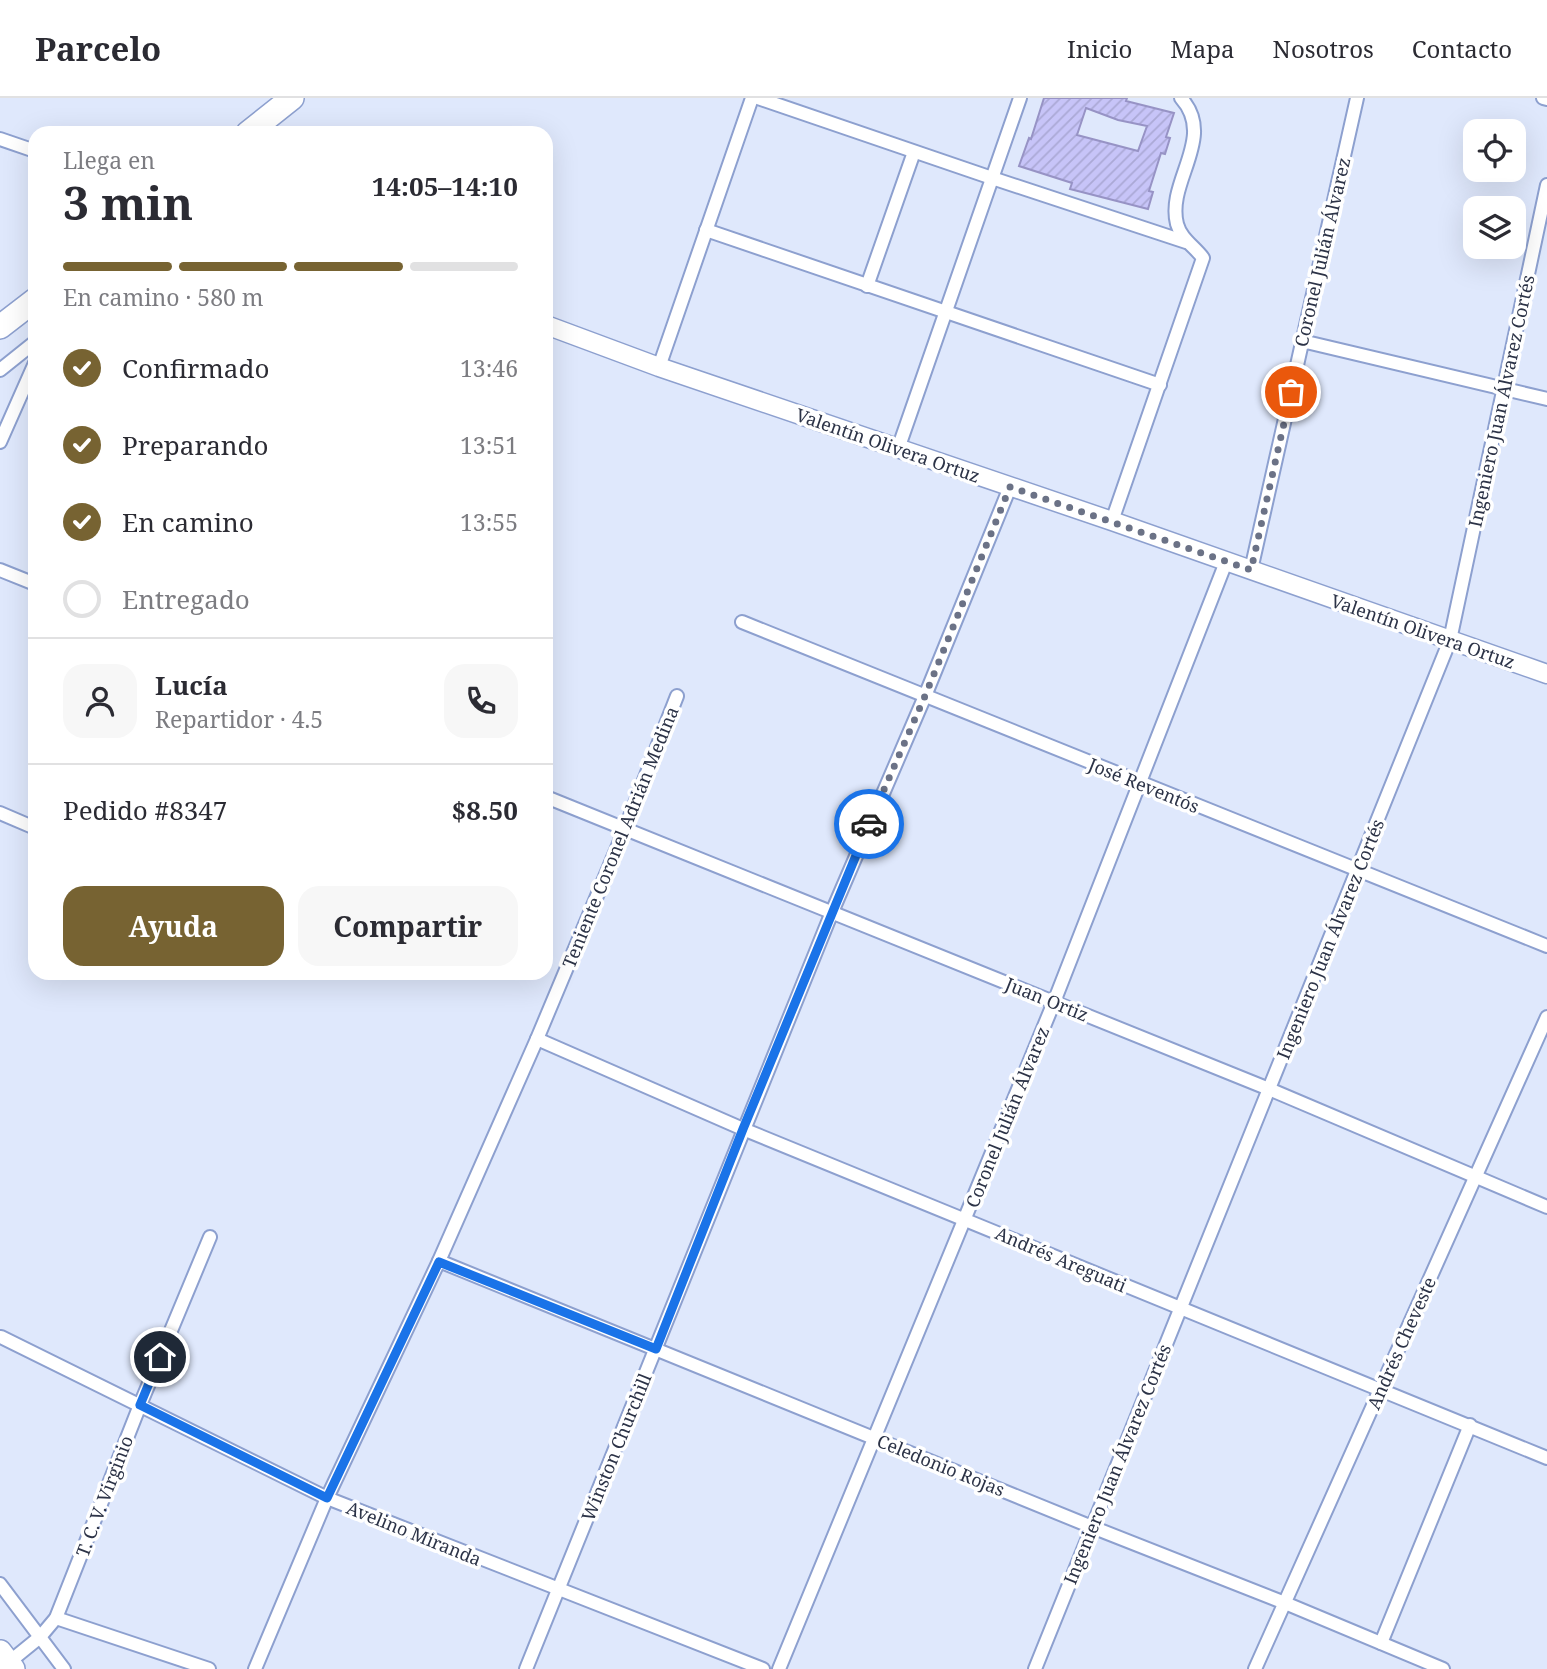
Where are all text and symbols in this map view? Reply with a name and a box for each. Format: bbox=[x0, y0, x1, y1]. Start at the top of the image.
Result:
text: Parcelo bbox=[35, 26, 161, 71]
text: Inicio bbox=[1067, 32, 1132, 65]
text: Mapa bbox=[1170, 32, 1235, 65]
text: Nosotros bbox=[1273, 32, 1374, 65]
text: Contacto bbox=[1412, 32, 1512, 65]
map controls bbox=[1463, 119, 1526, 259]
button: locate bbox=[1463, 119, 1526, 182]
text: Llega en bbox=[63, 144, 155, 176]
street label: Coronel Julián Álvarez bbox=[1289, 155, 1355, 349]
text: 14:05–14:10 bbox=[372, 168, 518, 204]
text: 3 min bbox=[63, 171, 193, 233]
button: layers bbox=[1463, 196, 1526, 259]
street label: Ingeniero Juan Álvarez Cortés bbox=[1463, 273, 1539, 529]
text: En camino · 580 m bbox=[63, 281, 264, 313]
icon: check bbox=[63, 349, 101, 387]
text: Confirmado bbox=[122, 350, 269, 386]
text: 13:46 bbox=[460, 352, 518, 384]
pin bbox=[1261, 362, 1321, 422]
icon: bag bbox=[1272, 373, 1310, 411]
street label: Valentín Olivera Ortuz bbox=[793, 402, 983, 488]
icon: check bbox=[63, 426, 101, 464]
text: Preparando bbox=[122, 427, 269, 463]
text: 13:51 bbox=[460, 429, 518, 461]
icon: check bbox=[63, 503, 101, 541]
text: En camino bbox=[122, 504, 254, 540]
text: 13:55 bbox=[460, 506, 518, 538]
text: Entregado bbox=[122, 581, 250, 617]
street label: Valentín Olivera Ortuz bbox=[1328, 588, 1518, 674]
button: person bbox=[63, 664, 137, 738]
button: phone bbox=[444, 664, 518, 738]
text: Lucía bbox=[155, 667, 228, 703]
text: Repartidor · 4.5 bbox=[155, 703, 323, 735]
street label: Teniente Coronel Adrián Medina bbox=[556, 703, 684, 971]
street label: José Reventós bbox=[1084, 752, 1203, 818]
courier bbox=[834, 789, 904, 859]
text: Pedido #8347 bbox=[63, 792, 227, 828]
text: $8.50 bbox=[452, 792, 518, 828]
icon: car bbox=[850, 805, 888, 843]
street label: Ingeniero Juan Álvarez Cortés bbox=[1271, 815, 1389, 1063]
button: Ayuda bbox=[63, 886, 284, 966]
button: Compartir bbox=[298, 886, 518, 966]
street label: Juan Ortiz bbox=[1001, 971, 1092, 1027]
street label: Coronel Julián Álvarez bbox=[960, 1023, 1054, 1211]
street label: Andrés Areguati bbox=[992, 1221, 1131, 1298]
street label: Andrés Cheveste bbox=[1361, 1273, 1441, 1413]
pin bbox=[130, 1327, 190, 1387]
icon: home bbox=[141, 1338, 179, 1376]
street label: Ingeniero Juan Álvarez Cortés bbox=[1058, 1340, 1176, 1588]
street label: Winston Churchill bbox=[575, 1369, 657, 1524]
street label: Celedonio Rojas bbox=[874, 1428, 1008, 1502]
street label: T. C. V. Virginio bbox=[70, 1432, 138, 1560]
street label: Avelino Miranda bbox=[343, 1495, 485, 1571]

